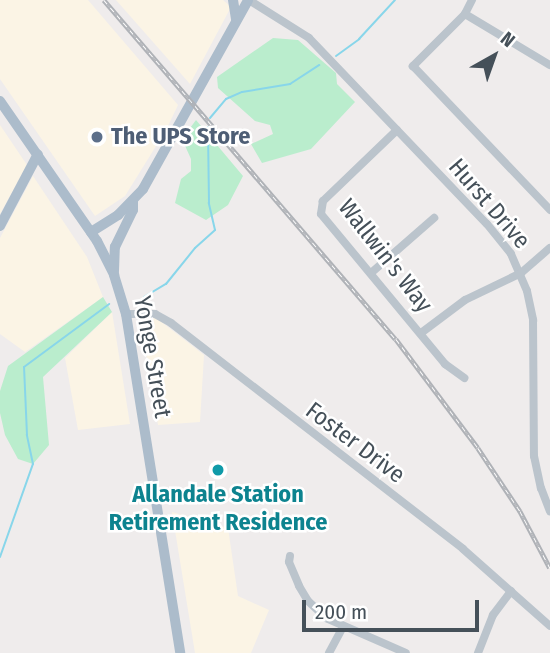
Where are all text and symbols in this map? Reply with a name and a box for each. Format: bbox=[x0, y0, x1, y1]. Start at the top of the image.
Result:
north arrow bbox=[459, 21, 529, 91]
text: N bbox=[496, 27, 520, 52]
place label: The UPS Store bbox=[111, 123, 250, 151]
marker: The UPS Store bbox=[89, 129, 105, 145]
street label: Hurst Drive bbox=[442, 153, 536, 255]
street label: Wallwin's Way bbox=[332, 194, 438, 318]
street label: Yonge Street bbox=[127, 294, 177, 420]
street label: Foster Drive bbox=[300, 396, 410, 490]
marker: Allandale Station Retirement Residence bbox=[210, 462, 226, 478]
place label: Allandale Station Retirement Residence bbox=[109, 481, 327, 537]
scale bar bbox=[305, 586, 482, 630]
text: 200 m bbox=[315, 599, 367, 625]

